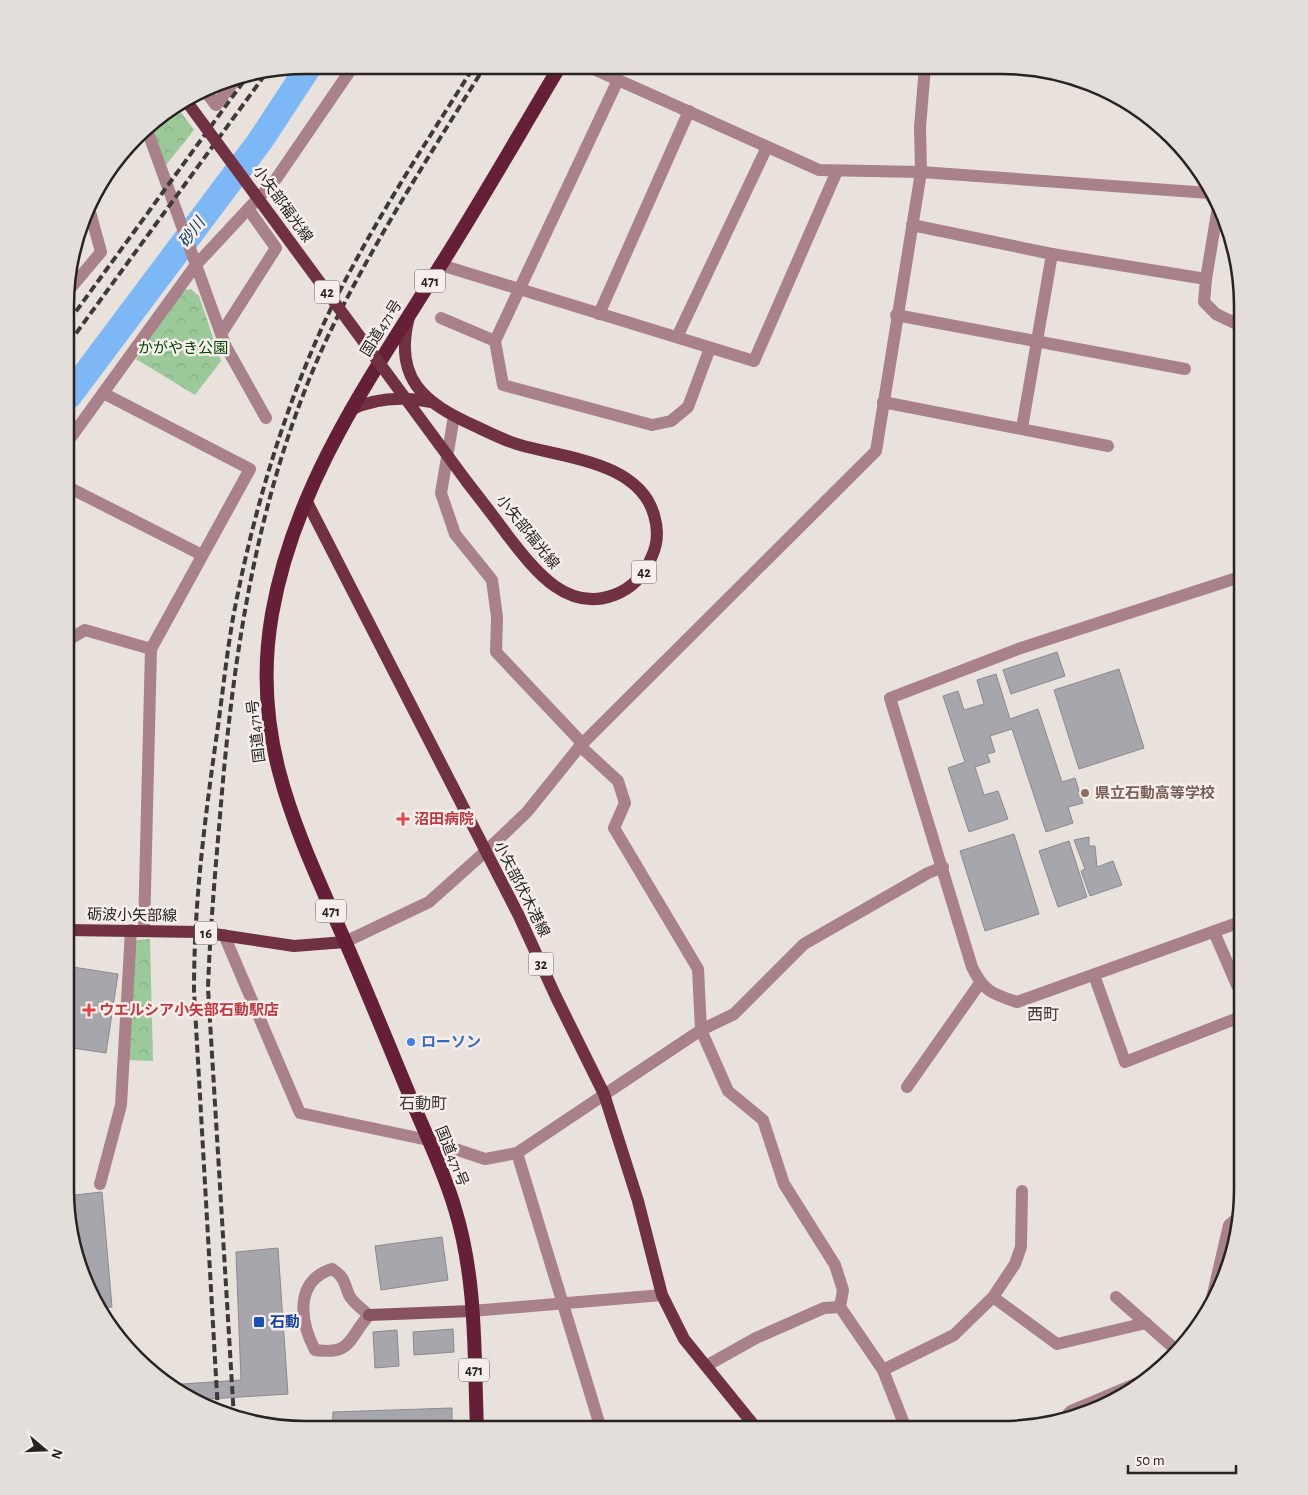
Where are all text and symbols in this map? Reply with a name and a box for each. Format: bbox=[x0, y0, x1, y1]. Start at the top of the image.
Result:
street label: 小矢部福光線 bbox=[250, 163, 316, 245]
water label: 砂川 bbox=[175, 213, 209, 250]
road number: 471 bbox=[415, 270, 445, 292]
road number: 42 bbox=[314, 280, 340, 304]
street label: 国道471号 bbox=[357, 297, 405, 359]
park label: かがやき公園 bbox=[138, 340, 228, 356]
street label: 小矢部福光線 bbox=[493, 492, 563, 572]
road number: 42 bbox=[632, 560, 656, 584]
street label: 国道471号 bbox=[244, 698, 268, 764]
place label: 県立石動高等学校 bbox=[1095, 785, 1215, 801]
marker: 県立石動高等学校 bbox=[1079, 787, 1091, 799]
place label: 沼田病院 bbox=[414, 811, 474, 827]
marker: 沼田病院 bbox=[396, 812, 410, 826]
street label: 小矢部伏木港線 bbox=[491, 839, 553, 939]
road number: 471 bbox=[316, 899, 346, 922]
street label: 砺波小矢部線 bbox=[87, 906, 177, 924]
road number: 16 bbox=[195, 921, 217, 944]
road number: 32 bbox=[528, 952, 554, 976]
place label: ウエルシア小矢部石動駅店 bbox=[99, 1002, 279, 1018]
marker: ウエルシア小矢部石動駅店 bbox=[83, 1004, 95, 1016]
district label: 西町 bbox=[1027, 1007, 1059, 1023]
place label: ローソン bbox=[421, 1035, 481, 1050]
marker: ローソン bbox=[405, 1036, 417, 1048]
district label: 石動町 bbox=[399, 1095, 447, 1112]
street label: 国道471号 bbox=[433, 1123, 471, 1189]
place label: 石動 bbox=[270, 1314, 300, 1330]
marker: 石動 bbox=[252, 1315, 266, 1329]
road number: 471 bbox=[459, 1358, 489, 1382]
north arrow bbox=[20, 1425, 70, 1475]
scale bar bbox=[1128, 1442, 1236, 1474]
text: N bbox=[48, 1447, 65, 1461]
text: 50 m bbox=[1136, 1453, 1165, 1468]

